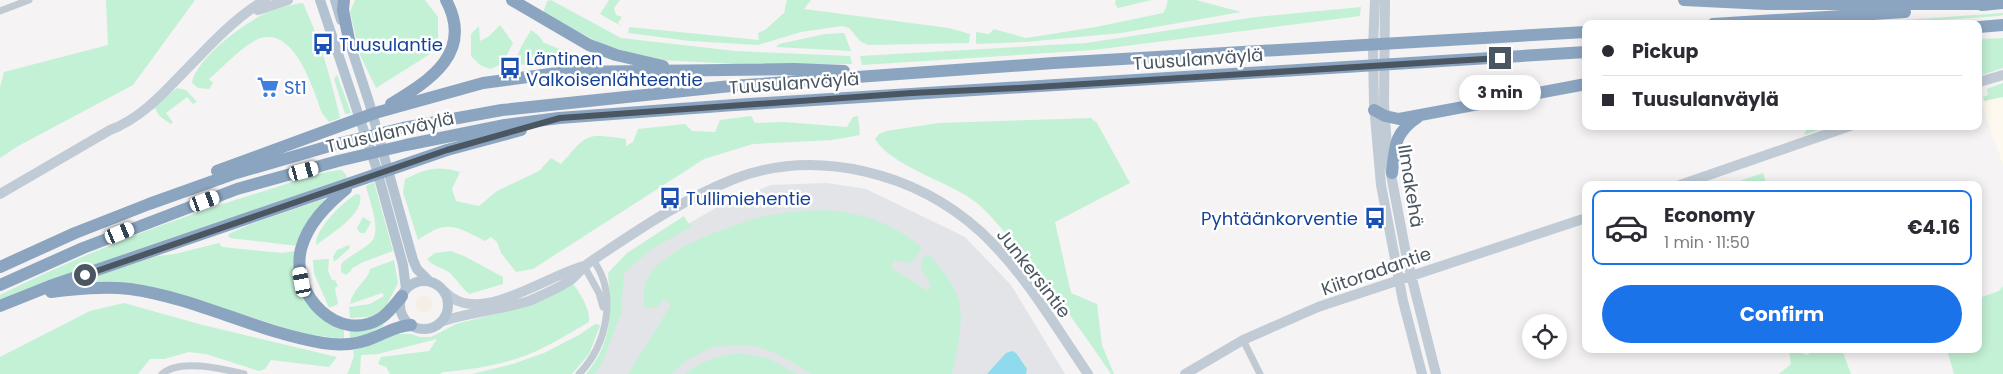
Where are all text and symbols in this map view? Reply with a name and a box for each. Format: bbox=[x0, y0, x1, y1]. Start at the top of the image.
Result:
bus stop icon: Tuusulantie bbox=[310, 31, 336, 57]
place label: Tuusulantie bbox=[339, 32, 443, 57]
text: Pickup bbox=[1632, 38, 1698, 65]
street label: Tuusulanväylä bbox=[1132, 42, 1264, 76]
place label: Läntinen Valkoisenlähteentie bbox=[526, 46, 703, 92]
route end bbox=[1489, 47, 1511, 69]
bus stop icon: Läntinen Valkoisenlähteentie bbox=[497, 55, 523, 81]
street label: Tuusulanväylä bbox=[728, 66, 860, 100]
supermarket icon: St1 bbox=[255, 74, 281, 100]
place label: St1 bbox=[284, 75, 307, 100]
callout: 3 min bbox=[1459, 76, 1541, 110]
text: 3 min bbox=[1477, 81, 1523, 104]
text: Tuusulanväylä bbox=[1632, 86, 1779, 113]
street label: Tuusulanväylä bbox=[323, 105, 457, 159]
street label: Ilmakehä bbox=[1392, 143, 1430, 229]
car bbox=[287, 160, 320, 182]
bus stop icon: Tullimiehentie bbox=[657, 185, 683, 211]
place label: Tullimiehentie bbox=[686, 186, 811, 211]
car bbox=[188, 189, 221, 213]
text: Economy bbox=[1664, 202, 1755, 229]
bus stop icon: Pyhtäänkorventie bbox=[1362, 205, 1388, 231]
icon: car bbox=[1604, 205, 1649, 250]
place label: Pyhtäänkorventie bbox=[1201, 206, 1358, 231]
text: €4.16 bbox=[1907, 214, 1960, 241]
car bbox=[103, 220, 136, 246]
street label: Junkersintie bbox=[991, 223, 1077, 323]
text: 1 min · 11:50 bbox=[1664, 231, 1750, 254]
street label: Kiitoradantie bbox=[1318, 241, 1434, 301]
route start bbox=[74, 264, 96, 286]
car bbox=[291, 266, 312, 298]
button: Confirm bbox=[1602, 285, 1962, 343]
map controls bbox=[1522, 314, 1567, 359]
button: locate bbox=[1522, 314, 1567, 359]

